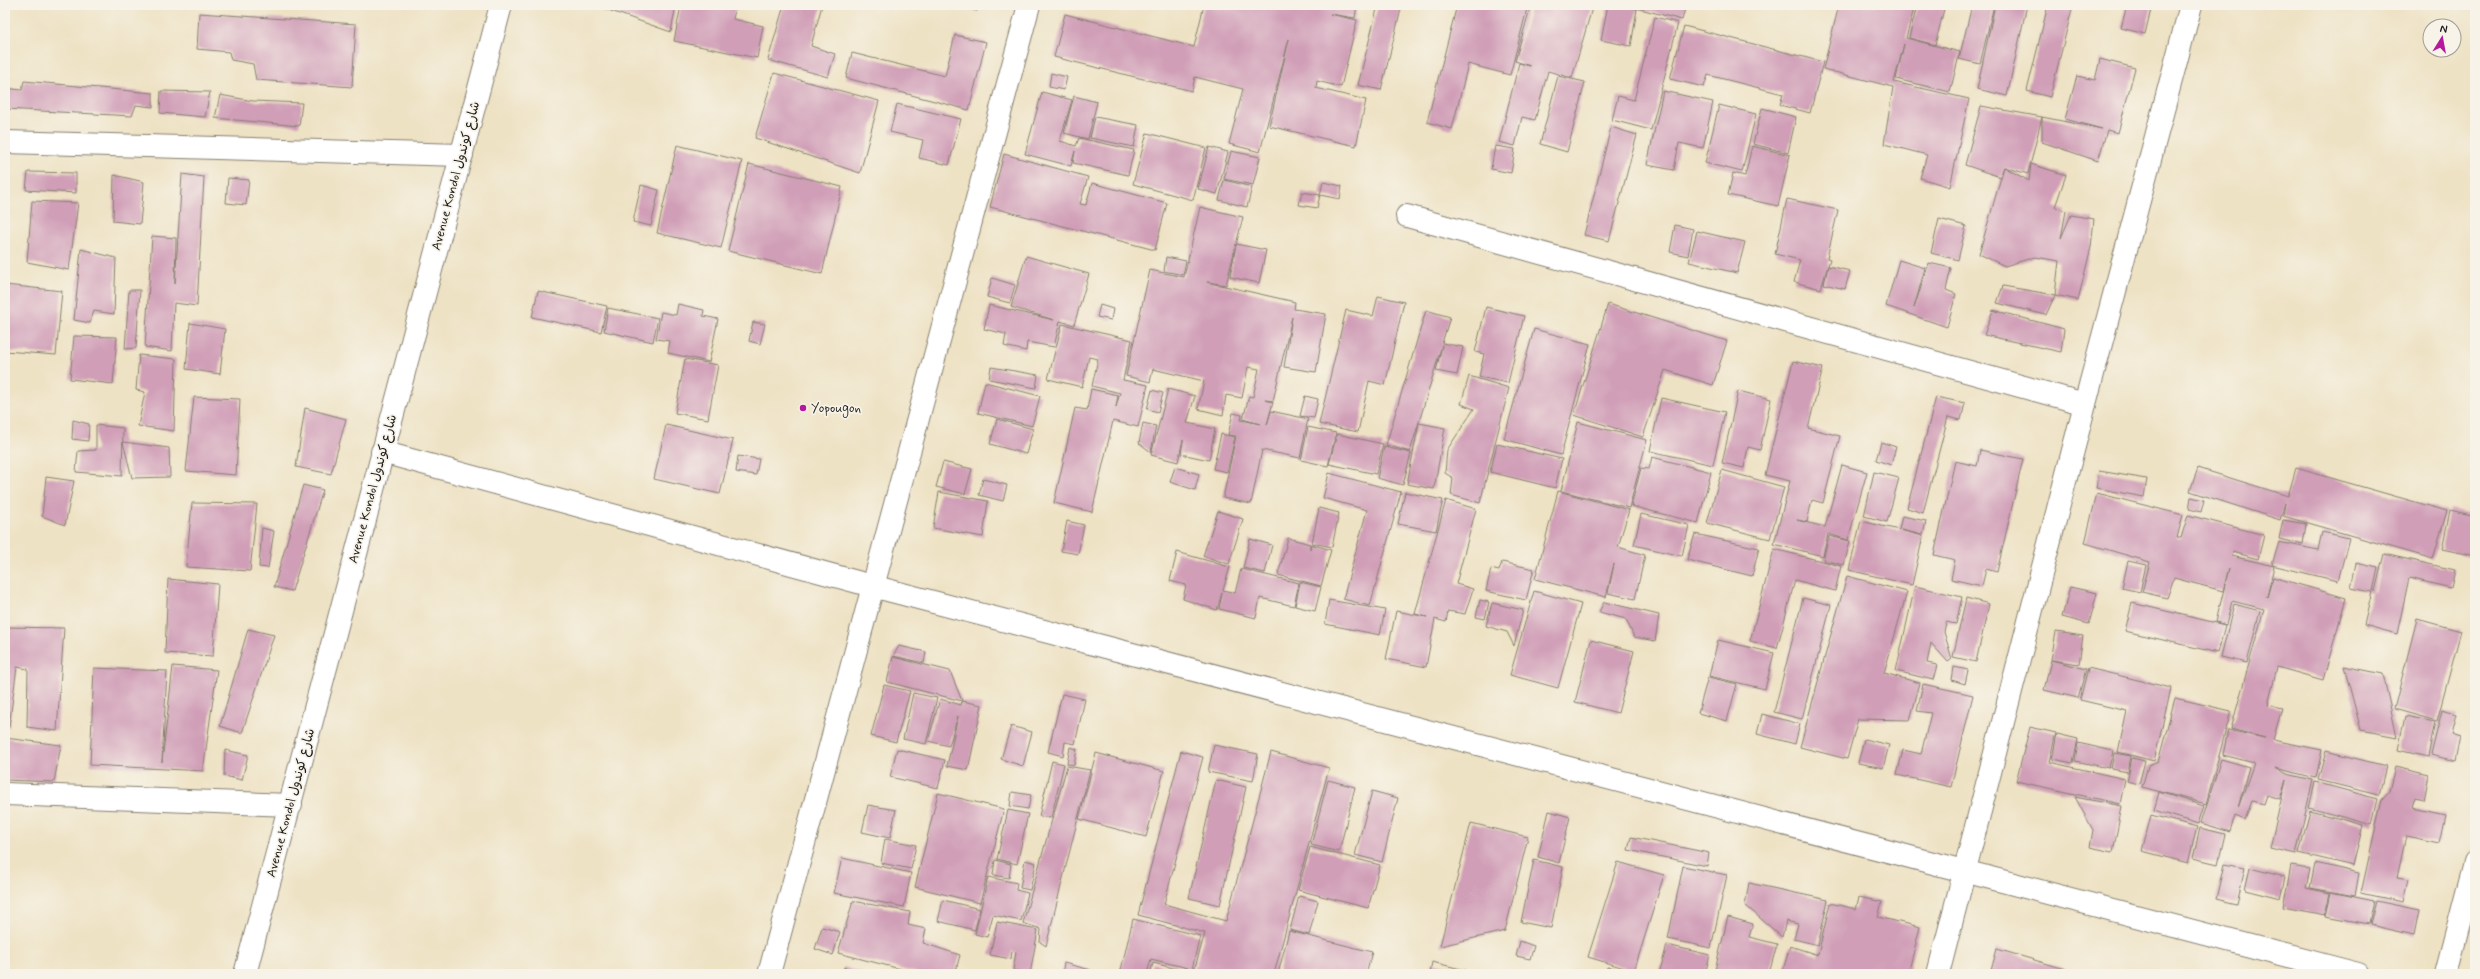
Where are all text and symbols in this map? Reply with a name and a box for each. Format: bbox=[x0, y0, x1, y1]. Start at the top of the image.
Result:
north arrow bbox=[2422, 18, 2462, 58]
text: N bbox=[2439, 22, 2449, 37]
street label: Avenue Kondol شارع كوندول bbox=[428, 100, 484, 252]
place label: Yopougon bbox=[811, 400, 861, 418]
marker: Yopougon bbox=[798, 403, 808, 413]
street label: Avenue Kondol شارع كوندول bbox=[345, 413, 401, 565]
street label: Avenue Kondol شارع كوندول bbox=[263, 727, 319, 879]

